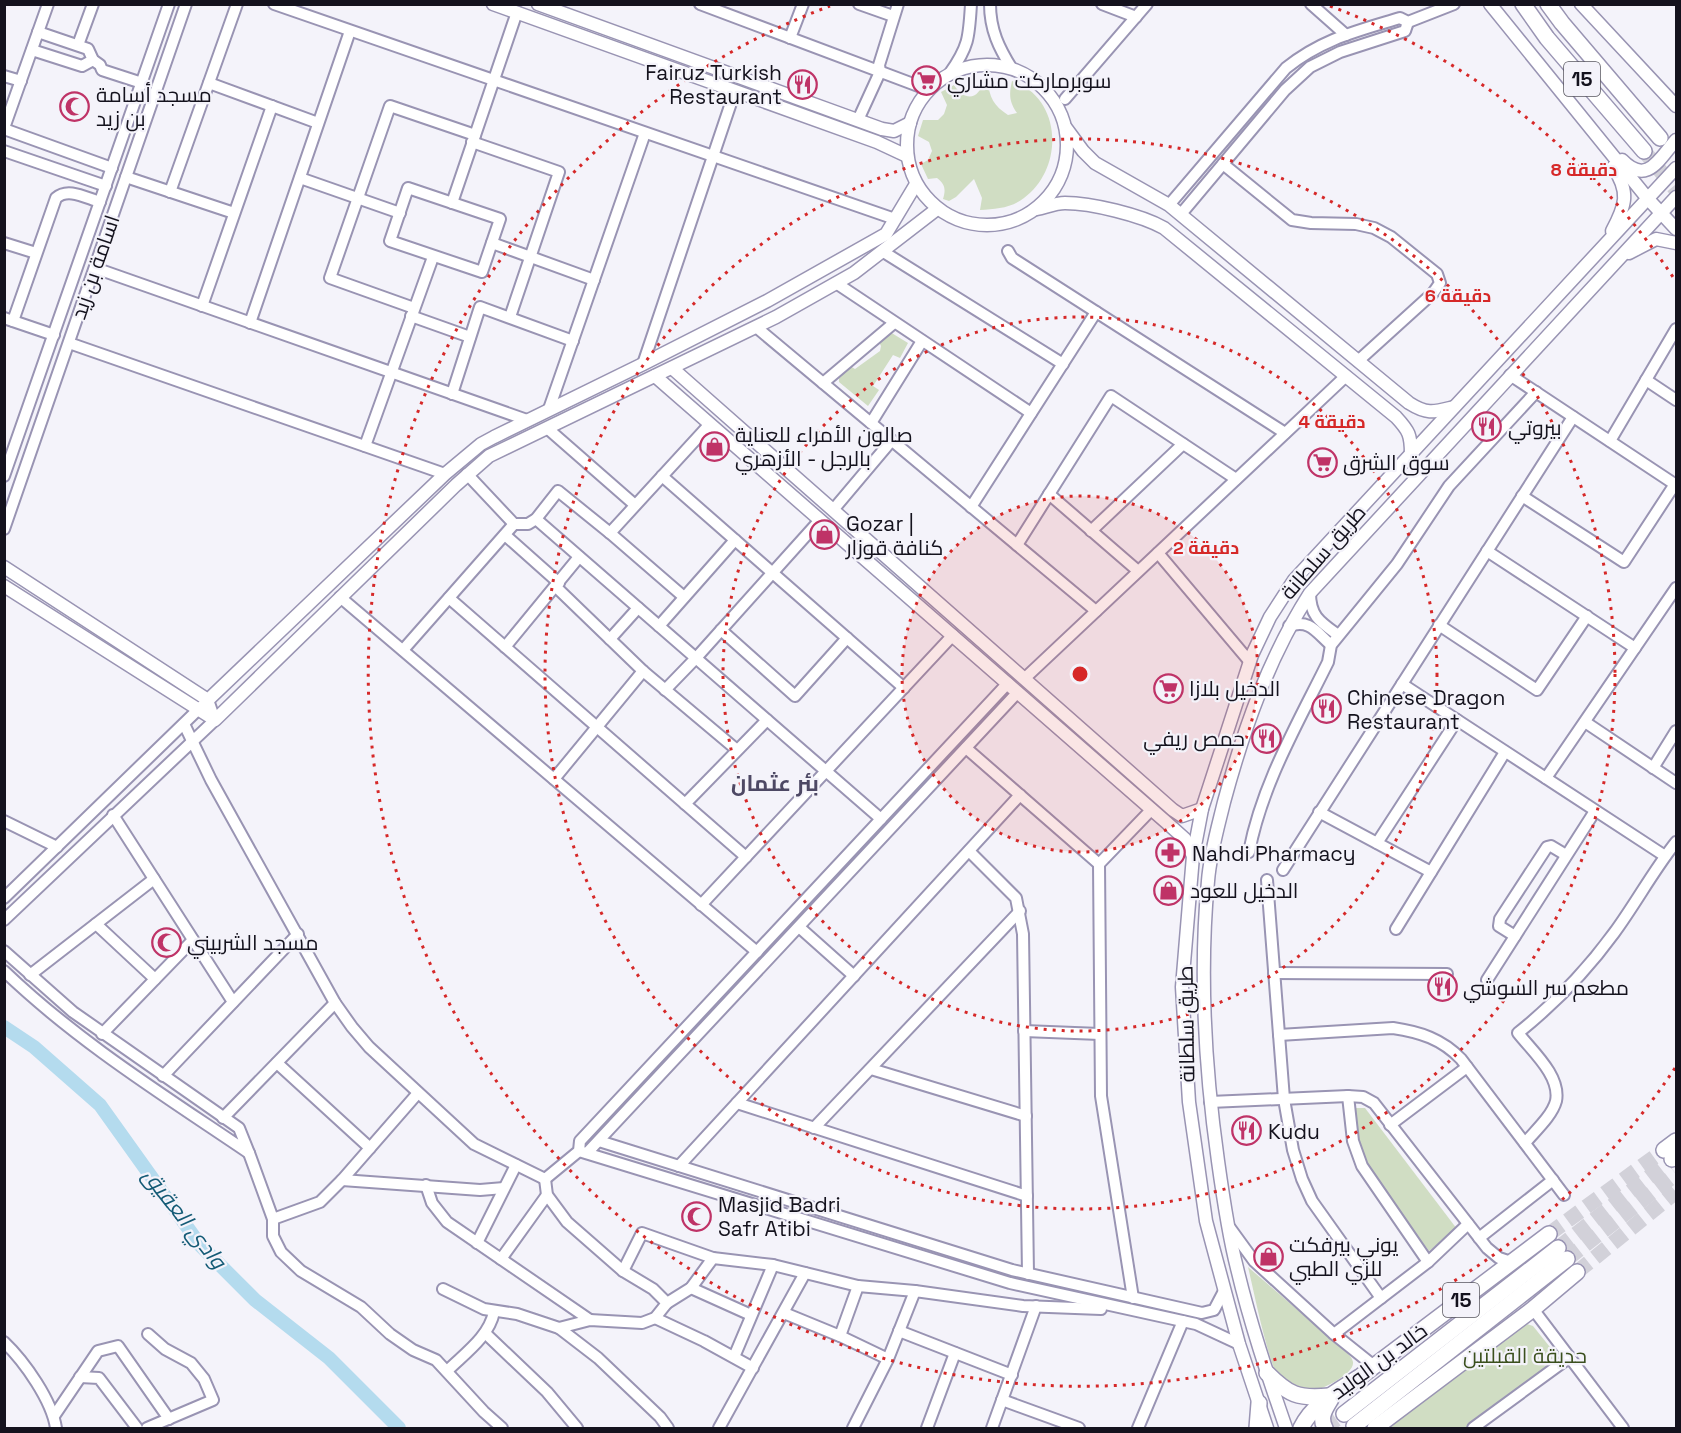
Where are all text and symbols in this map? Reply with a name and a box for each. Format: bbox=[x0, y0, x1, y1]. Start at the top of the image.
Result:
place label: Fairuz Turkish Restaurant bbox=[645, 59, 782, 110]
road number: 15 bbox=[1564, 62, 1600, 96]
supermarket icon: سوبرماركت مشاري bbox=[910, 64, 942, 96]
place label: سوبرماركت مشاري bbox=[947, 67, 1111, 97]
restaurant icon: Fairuz Turkish Restaurant bbox=[787, 68, 819, 100]
place label: مسجد أسامة بن زيد bbox=[96, 81, 212, 132]
mosque icon: مسجد أسامة بن زيد bbox=[59, 90, 91, 122]
text: 8 دقيقة bbox=[1551, 158, 1617, 181]
street label: اسامة بن زید bbox=[65, 211, 125, 323]
text: 6 دقيقة bbox=[1425, 284, 1491, 307]
text: 4 دقيقة bbox=[1299, 410, 1366, 433]
restaurant icon: بيروتي bbox=[1471, 411, 1503, 443]
place label: بيروتي bbox=[1508, 414, 1562, 444]
place label: صالون الأمراء للعناية بالرجل - الأزهري bbox=[735, 421, 913, 475]
shop icon: صالون الأمراء للعناية بالرجل - الأزهري bbox=[698, 430, 730, 462]
supermarket icon: سوق الشرق bbox=[1306, 446, 1338, 478]
place label: سوق الشرق bbox=[1343, 449, 1450, 476]
street label: طريق سلطانة bbox=[1274, 499, 1372, 605]
place label: Gozar | كنافة قوزار bbox=[845, 510, 943, 561]
shop icon: Gozar | كنافة قوزار bbox=[809, 519, 841, 551]
text: 2 دقيقة bbox=[1173, 536, 1239, 559]
centre of rings bbox=[1070, 664, 1090, 684]
supermarket icon: الدخیل بلازا bbox=[1152, 672, 1184, 704]
place label: الدخیل بلازا bbox=[1189, 675, 1280, 702]
place label: Chinese Dragon Restaurant bbox=[1347, 684, 1505, 735]
restaurant icon: Chinese Dragon Restaurant bbox=[1310, 693, 1342, 725]
restaurant icon: حمص ريفي bbox=[1250, 722, 1282, 754]
place label: حمص ريفي bbox=[1143, 725, 1245, 755]
district label: بئر عثمان bbox=[731, 769, 819, 797]
pharmacy icon: Nahdi Pharmacy bbox=[1155, 837, 1187, 869]
place label: Nahdi Pharmacy bbox=[1192, 840, 1356, 867]
shop icon: الدخيل للعود bbox=[1153, 874, 1185, 906]
place label: الدخيل للعود bbox=[1190, 877, 1298, 904]
mosque icon: مسجد الشربيني bbox=[150, 926, 182, 958]
place label: مسجد الشربيني bbox=[187, 929, 318, 959]
street label: طريق سلطانة bbox=[1171, 965, 1201, 1083]
restaurant icon: مطعم سر السوشي bbox=[1426, 971, 1458, 1003]
place label: مطعم سر السوشي bbox=[1463, 974, 1629, 1003]
restaurant icon: Kudu bbox=[1231, 1115, 1263, 1147]
place label: Kudu bbox=[1268, 1118, 1320, 1145]
water label: وادي العقيق bbox=[134, 1162, 234, 1278]
place label: Masjid Badri Safr Atibi bbox=[718, 1191, 841, 1242]
mosque icon: Masjid Badri Safr Atibi bbox=[681, 1200, 713, 1232]
place label: يوني بيرفكت للزي الطبي bbox=[1289, 1231, 1399, 1285]
shop icon: يوني بيرفكت للزي الطبي bbox=[1252, 1240, 1284, 1272]
road number: 15 bbox=[1443, 1283, 1479, 1317]
street label: خالد بن الوليد bbox=[1325, 1317, 1433, 1405]
park label: حدیقة القبلتین bbox=[1463, 1342, 1587, 1369]

